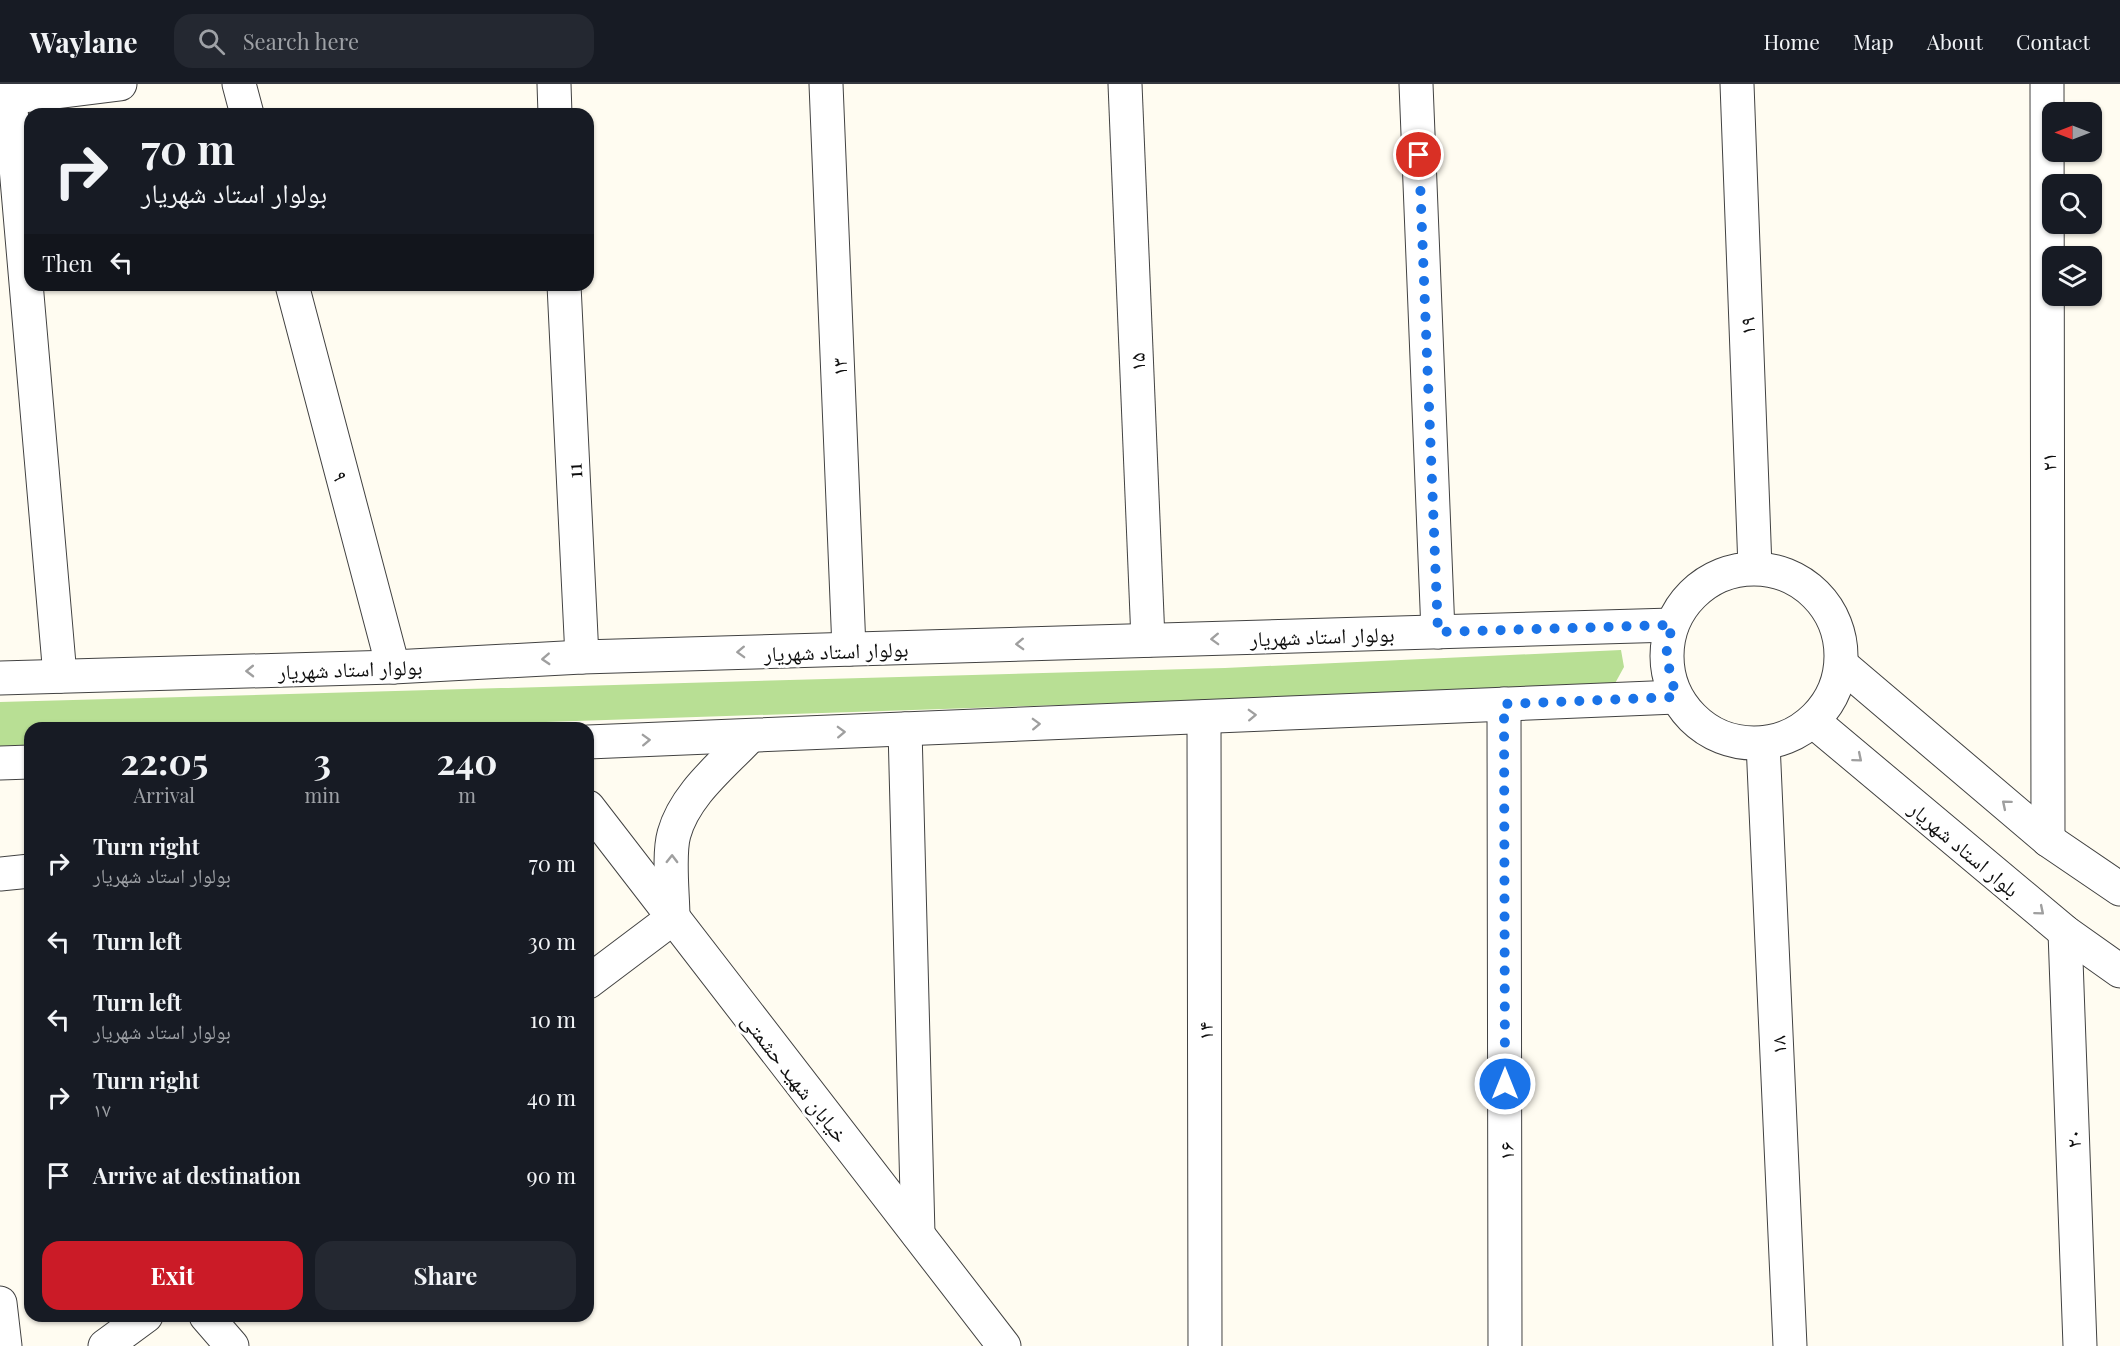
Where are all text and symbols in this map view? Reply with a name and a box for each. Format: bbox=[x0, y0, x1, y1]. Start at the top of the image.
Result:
search box bbox=[174, 14, 594, 68]
text: Waylane bbox=[30, 23, 138, 60]
icon: search bbox=[195, 25, 228, 58]
text: Search here bbox=[243, 26, 359, 56]
text: Home bbox=[1764, 27, 1820, 55]
text: Map bbox=[1853, 27, 1894, 55]
text: About bbox=[1927, 27, 1983, 55]
text: Contact bbox=[2016, 27, 2090, 55]
north arrow bbox=[2042, 102, 2102, 162]
map controls bbox=[2042, 102, 2102, 306]
text: 70 m bbox=[141, 120, 235, 176]
pin bbox=[1393, 129, 1444, 180]
icon: right bbox=[42, 132, 120, 210]
icon: arrive bbox=[1402, 138, 1435, 171]
text: بولوار استاد شهریار bbox=[141, 174, 327, 210]
button: search bbox=[2042, 174, 2102, 234]
icon: left bbox=[105, 246, 138, 279]
button: layers bbox=[2042, 246, 2102, 306]
text: Then bbox=[42, 248, 93, 278]
street label: ۱۹ bbox=[1732, 316, 1760, 336]
street label: ۱۵ bbox=[1122, 352, 1150, 372]
street label: ۱۳ bbox=[824, 357, 852, 377]
street label: ۲۱ bbox=[2033, 453, 2061, 471]
street label: 11 bbox=[559, 462, 587, 479]
street label: ۹ bbox=[327, 468, 357, 484]
street label: بولوار استاد شهریار bbox=[1248, 618, 1395, 652]
one-way arrow bbox=[1210, 632, 1219, 645]
street label: بولوار استاد شهریار bbox=[762, 633, 909, 667]
one-way arrow bbox=[1015, 638, 1024, 650]
one-way arrow bbox=[736, 646, 745, 659]
street label: بولوار استاد شهریار bbox=[276, 651, 423, 685]
one-way arrow bbox=[542, 652, 551, 665]
one-way arrow bbox=[246, 665, 255, 677]
one-way arrow bbox=[1247, 708, 1256, 721]
one-way arrow bbox=[1032, 717, 1041, 730]
one-way arrow bbox=[837, 726, 846, 738]
one-way arrow bbox=[642, 734, 651, 746]
text: 22:05 bbox=[120, 736, 208, 784]
text: 3 bbox=[314, 736, 331, 784]
text: 240 bbox=[437, 736, 498, 784]
one-way arrow bbox=[1851, 751, 1862, 762]
text: Arrival bbox=[133, 781, 195, 808]
text: min bbox=[305, 781, 340, 808]
text: m bbox=[458, 781, 476, 808]
street label: بلوار استاد شهریار bbox=[1903, 793, 2026, 902]
one-way arrow bbox=[2002, 800, 2013, 811]
text: Turn right bbox=[93, 831, 199, 861]
icon: right bbox=[42, 847, 75, 880]
text: 70 m bbox=[529, 848, 576, 878]
one-way arrow bbox=[666, 855, 679, 864]
text: بولوار استاد شهریار bbox=[93, 861, 231, 888]
one-way arrow bbox=[2033, 903, 2044, 914]
icon: left bbox=[42, 925, 75, 958]
text: Turn left bbox=[93, 926, 182, 956]
text: 30 m bbox=[528, 926, 576, 956]
text: Turn left bbox=[93, 987, 182, 1017]
icon: left bbox=[42, 1003, 75, 1036]
text: 10 m bbox=[530, 1004, 576, 1034]
street label: خیابان شهید حشمتی bbox=[736, 1006, 855, 1148]
text: بولوار استاد شهریار bbox=[93, 1017, 231, 1044]
street label: ۱۴ bbox=[1190, 1022, 1218, 1040]
street label: ۱۸ bbox=[1763, 1035, 1791, 1055]
position arrow bbox=[1473, 1052, 1537, 1116]
text: Turn right bbox=[93, 1065, 199, 1095]
icon: right bbox=[42, 1081, 75, 1114]
text: 40 m bbox=[527, 1082, 576, 1112]
text: ۱۷ bbox=[93, 1095, 111, 1122]
street label: ۲۰ bbox=[2058, 1129, 2086, 1149]
street label: ۱۶ bbox=[1491, 1142, 1519, 1160]
icon: arrive bbox=[42, 1159, 75, 1192]
text: Arrive at destination bbox=[93, 1160, 301, 1190]
text: 90 m bbox=[527, 1160, 576, 1190]
button: Exit bbox=[42, 1241, 303, 1310]
button: Share bbox=[315, 1241, 576, 1310]

